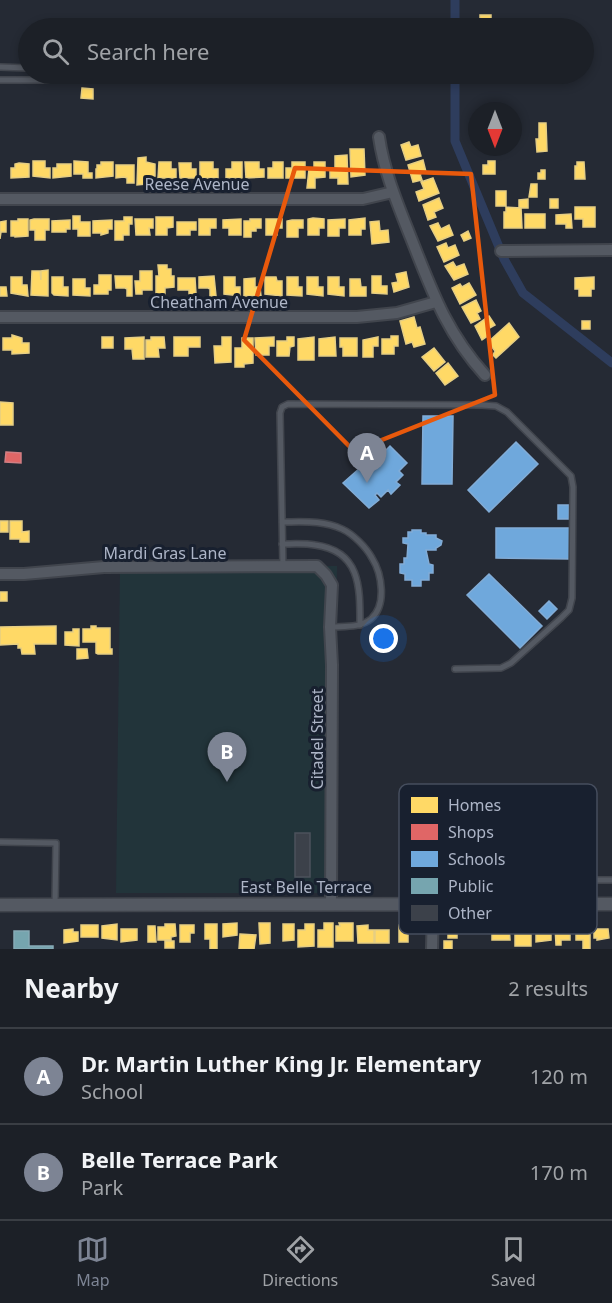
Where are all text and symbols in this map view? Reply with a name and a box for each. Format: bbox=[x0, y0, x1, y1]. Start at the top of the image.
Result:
search box bbox=[18, 18, 594, 84]
icon: search bbox=[39, 35, 72, 68]
text: Search here bbox=[87, 36, 209, 66]
north arrow bbox=[468, 102, 522, 156]
street label: Reese Avenue bbox=[144, 173, 250, 195]
street label: Cheatham Avenue bbox=[150, 291, 288, 313]
pin: A bbox=[348, 434, 386, 483]
street label: Mardi Gras Lane bbox=[104, 542, 226, 564]
your location bbox=[369, 624, 398, 653]
street label: Citadel Street bbox=[306, 688, 328, 789]
pin: B bbox=[208, 732, 246, 782]
legend bbox=[399, 784, 597, 934]
text: Homes bbox=[448, 794, 501, 816]
text: Shops bbox=[448, 821, 494, 843]
text: Schools bbox=[448, 848, 506, 870]
text: Public bbox=[448, 875, 494, 897]
street label: East Belle Terrace bbox=[240, 876, 372, 898]
text: Other bbox=[448, 902, 492, 924]
text: Nearby bbox=[24, 970, 119, 1006]
text: 2 results bbox=[508, 975, 588, 1002]
text: Dr. Martin Luther King Jr. Elementary bbox=[81, 1048, 481, 1078]
text: A bbox=[37, 1063, 50, 1090]
text: 120 m bbox=[530, 1063, 588, 1090]
text: School bbox=[81, 1078, 143, 1105]
text: Belle Terrace Park bbox=[81, 1144, 278, 1174]
text: B bbox=[37, 1159, 50, 1186]
text: 170 m bbox=[530, 1159, 588, 1186]
text: Park bbox=[81, 1174, 123, 1201]
tab: Map bbox=[76, 1233, 110, 1291]
tab: Directions bbox=[262, 1233, 338, 1291]
tab: Saved bbox=[491, 1233, 536, 1291]

